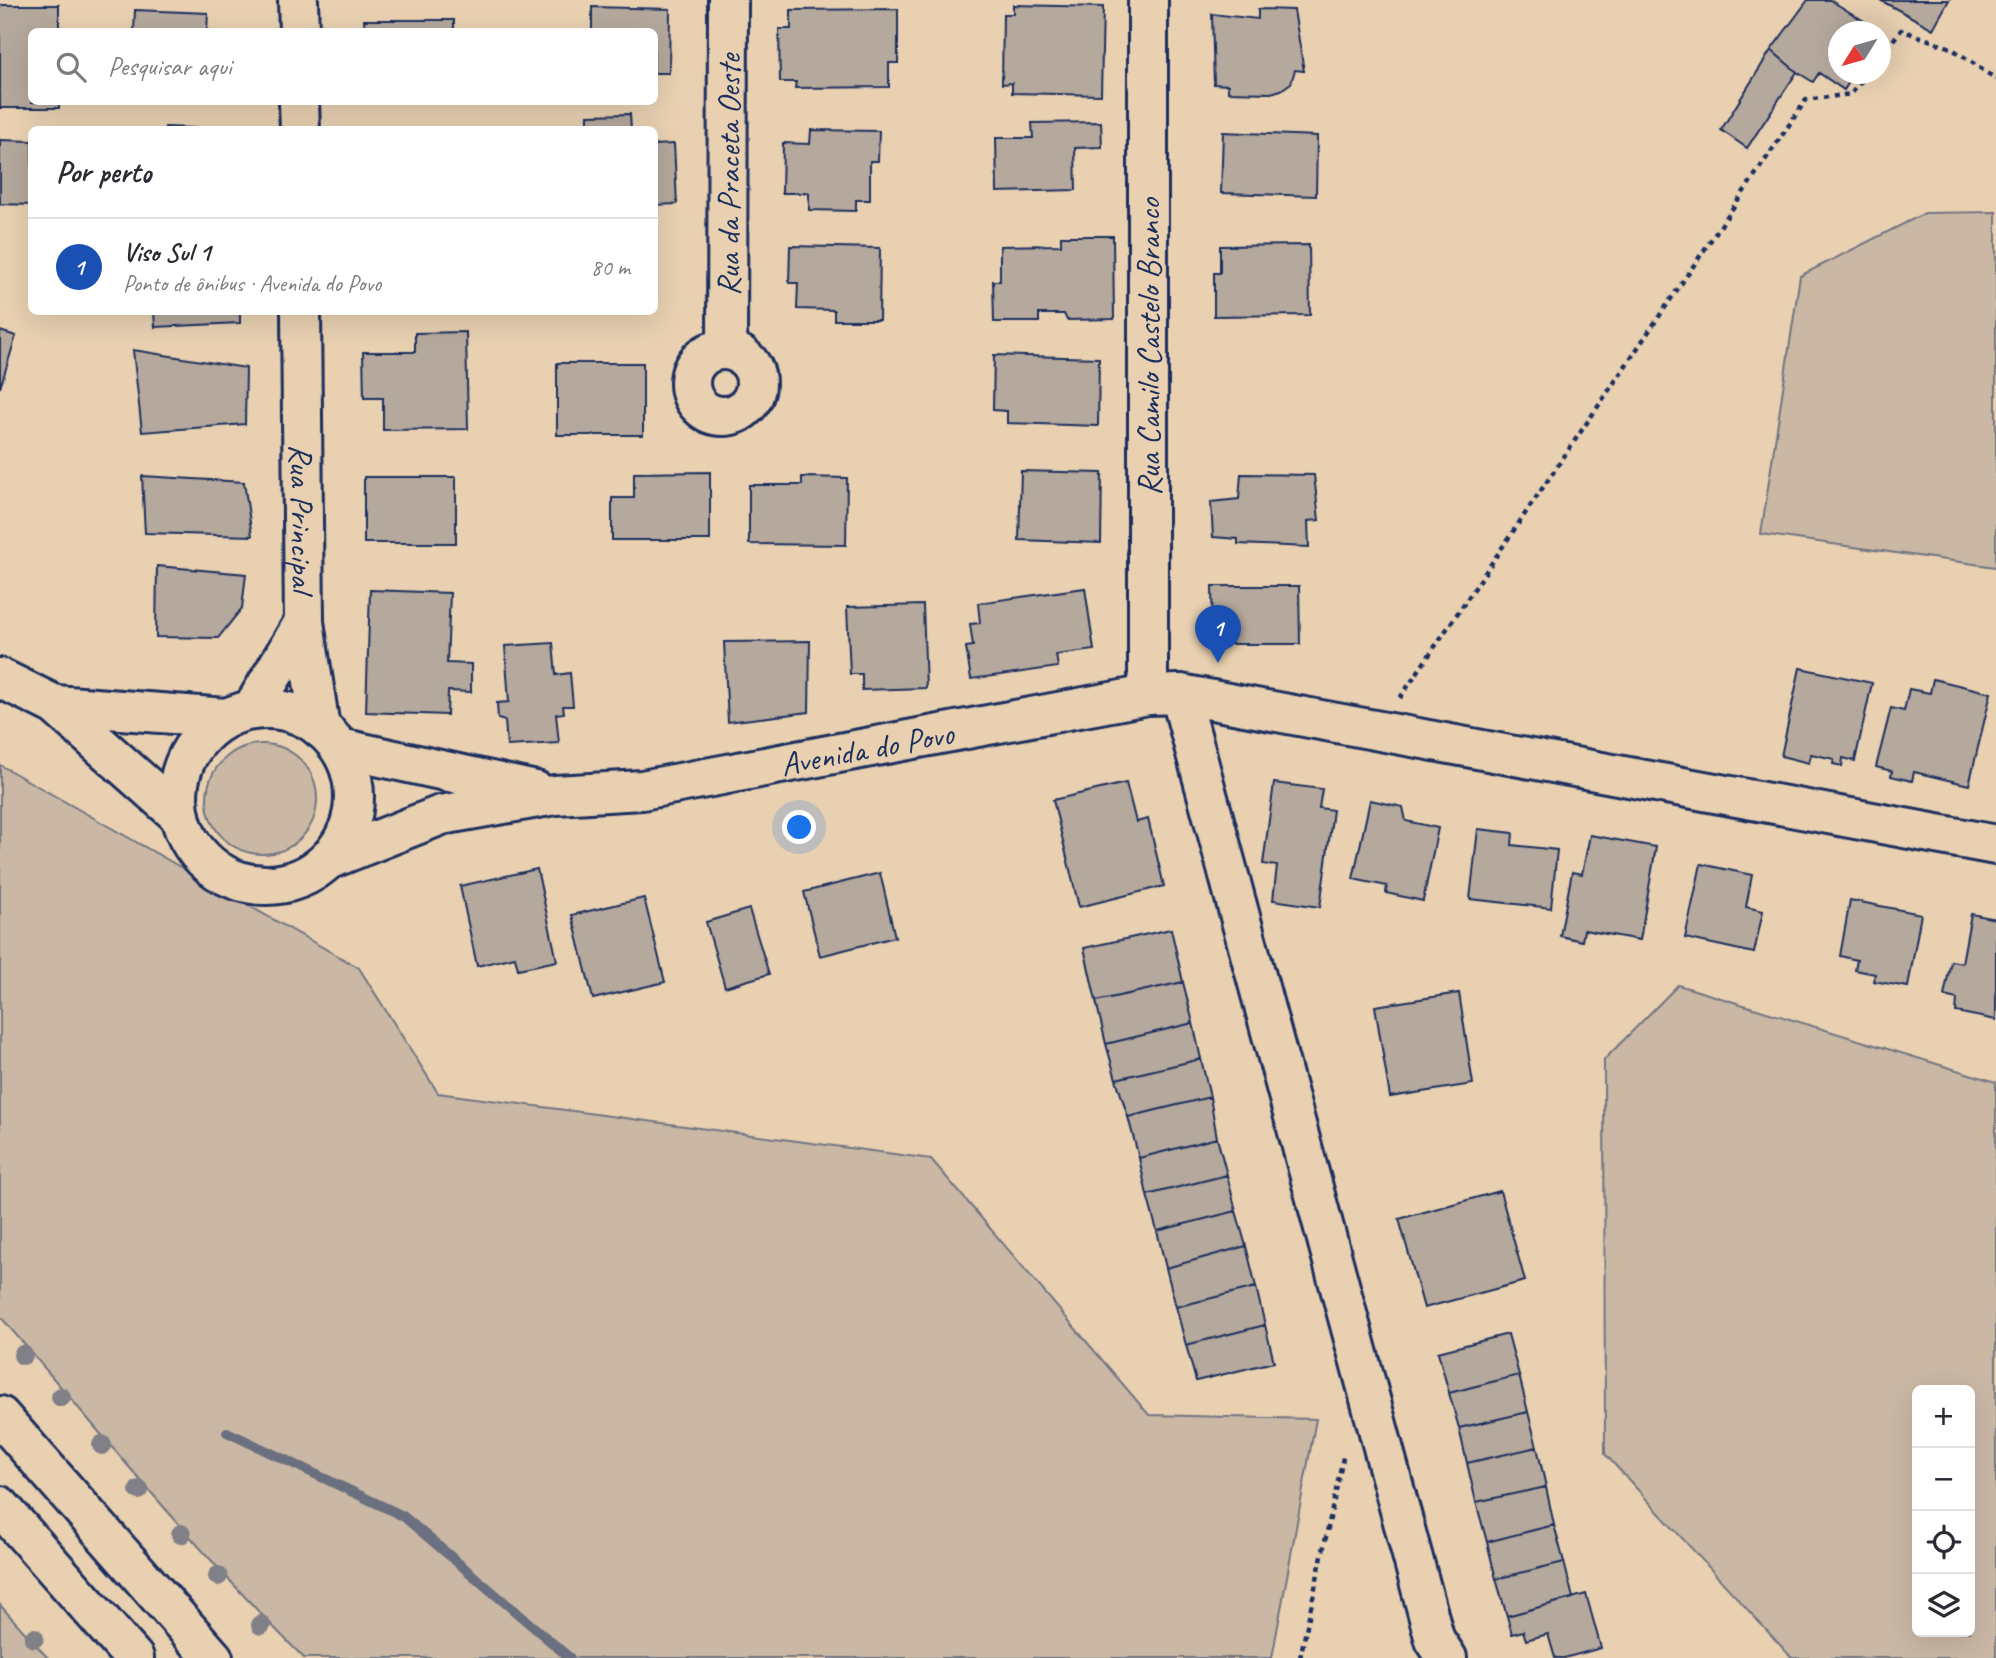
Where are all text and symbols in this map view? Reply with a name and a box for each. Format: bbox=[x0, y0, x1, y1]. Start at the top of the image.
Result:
north arrow bbox=[1828, 21, 1891, 84]
search box bbox=[28, 28, 658, 105]
icon: search bbox=[52, 48, 90, 86]
text: Pesquisar aqui bbox=[108, 50, 232, 83]
street label: Rua da Praceta Oeste bbox=[707, 52, 750, 296]
text: Por perto bbox=[56, 153, 151, 191]
street label: Rua Camilo Castelo Branco bbox=[1128, 196, 1170, 496]
text: Viso Sul 1 bbox=[123, 236, 211, 269]
text: 1 bbox=[74, 253, 84, 282]
text: 80 m bbox=[591, 253, 630, 282]
text: Ponto de ônibus · Avenida do Povo bbox=[123, 269, 381, 298]
street label: Rua Principal bbox=[280, 444, 324, 598]
pin: 1 bbox=[1195, 605, 1241, 663]
street label: Avenida do Povo bbox=[777, 712, 958, 786]
your location bbox=[782, 810, 816, 844]
map controls bbox=[1912, 1385, 1975, 1637]
button: + bbox=[1912, 1385, 1975, 1448]
button: − bbox=[1912, 1448, 1975, 1511]
button: locate bbox=[1912, 1511, 1975, 1574]
button: layers bbox=[1912, 1574, 1975, 1637]

